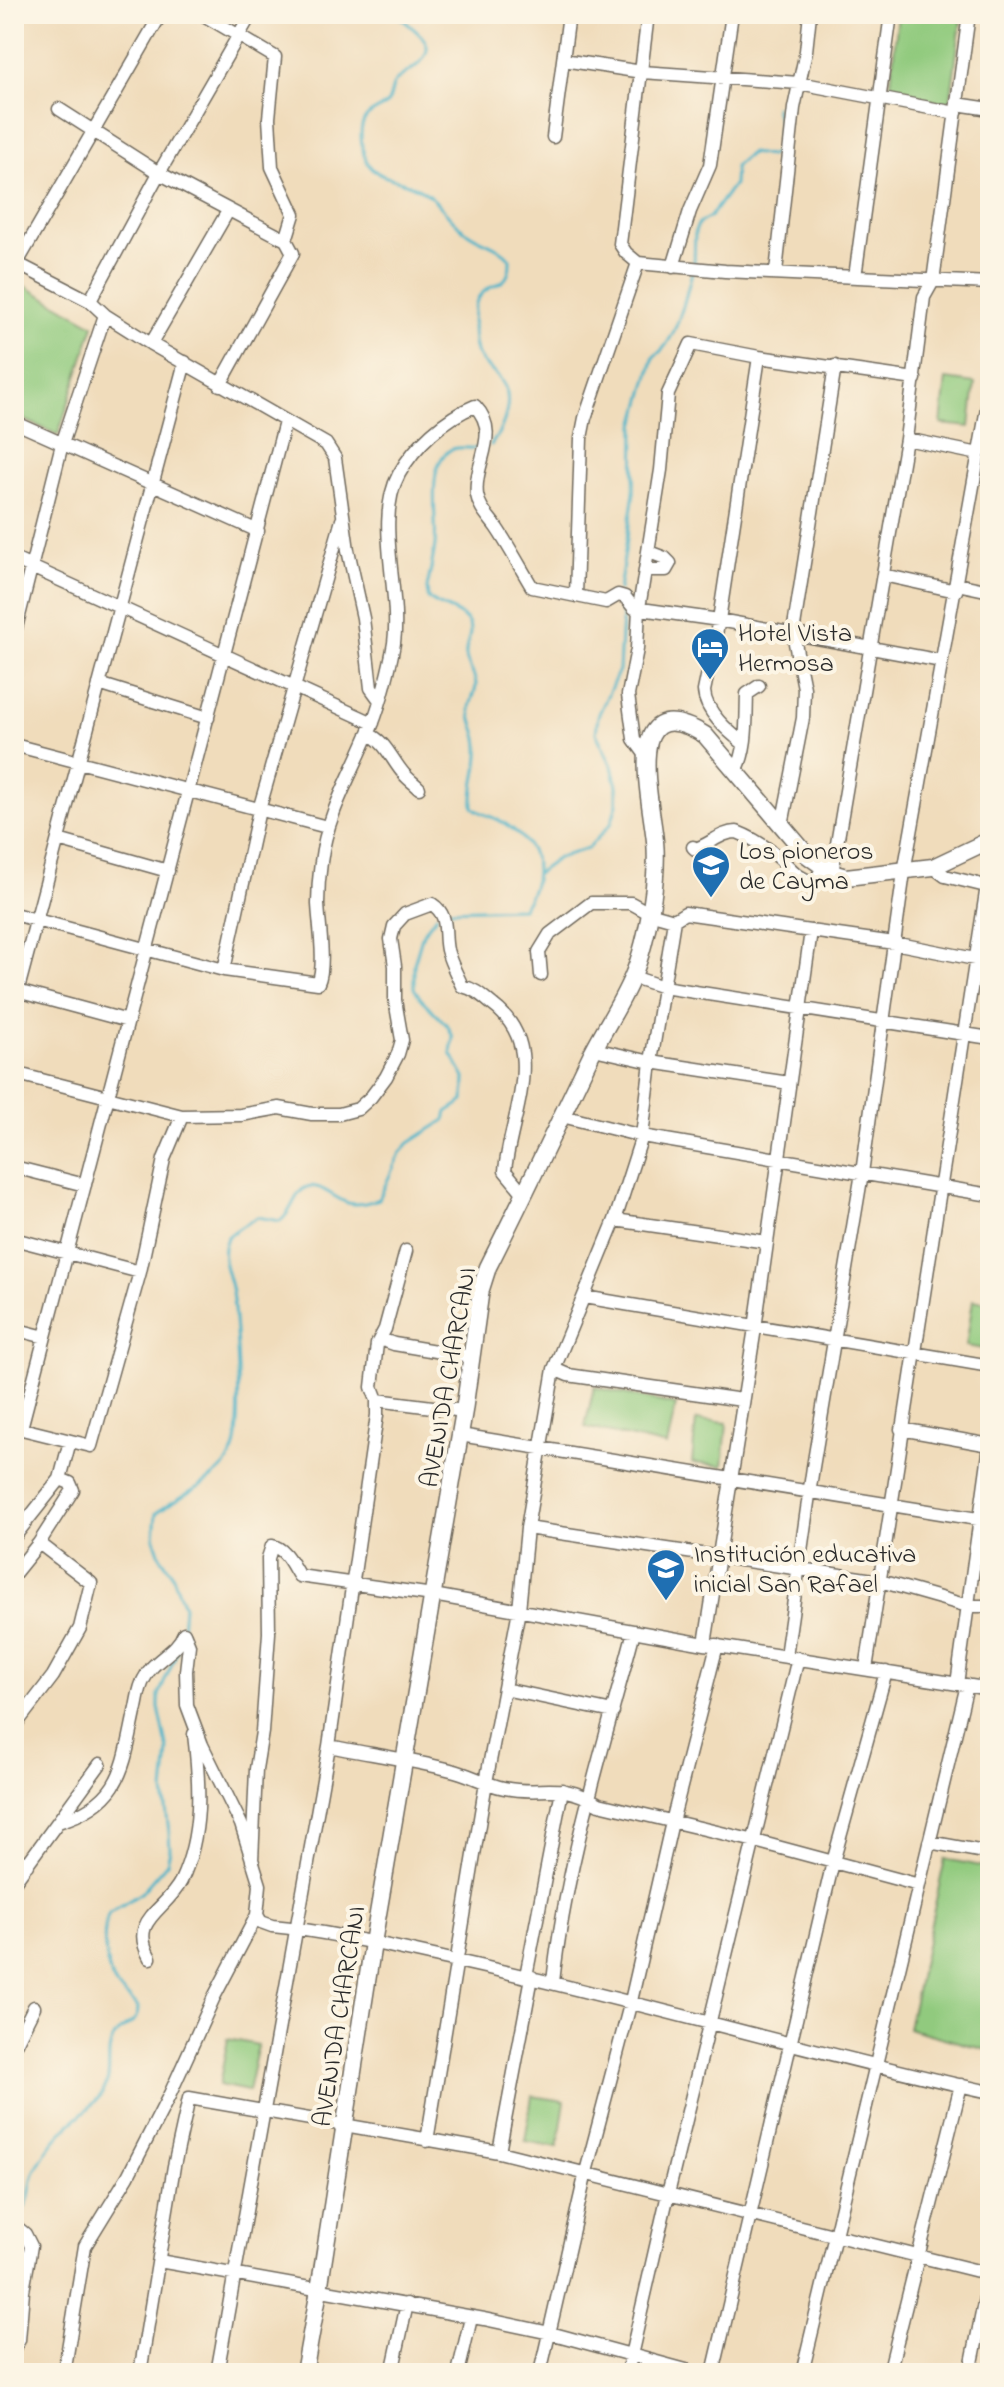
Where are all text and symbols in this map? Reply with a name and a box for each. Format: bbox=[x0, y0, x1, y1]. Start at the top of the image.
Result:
place label: Hotel Vista Hermosa bbox=[738, 616, 852, 684]
hotel icon: Hotel Vista Hermosa bbox=[689, 626, 731, 681]
place label: Los pioneros de Cayma bbox=[739, 834, 874, 902]
school or university icon: Los pioneros de Cayma bbox=[690, 844, 732, 899]
street label: AVENIDA CHARCANI bbox=[412, 1264, 488, 1491]
place label: Institución educativa inicial San Rafael bbox=[694, 1537, 916, 1605]
school or university icon: Institución educativa inicial San Rafael bbox=[645, 1547, 687, 1602]
street label: AVENIDA CHARCANI bbox=[305, 1903, 377, 2130]

